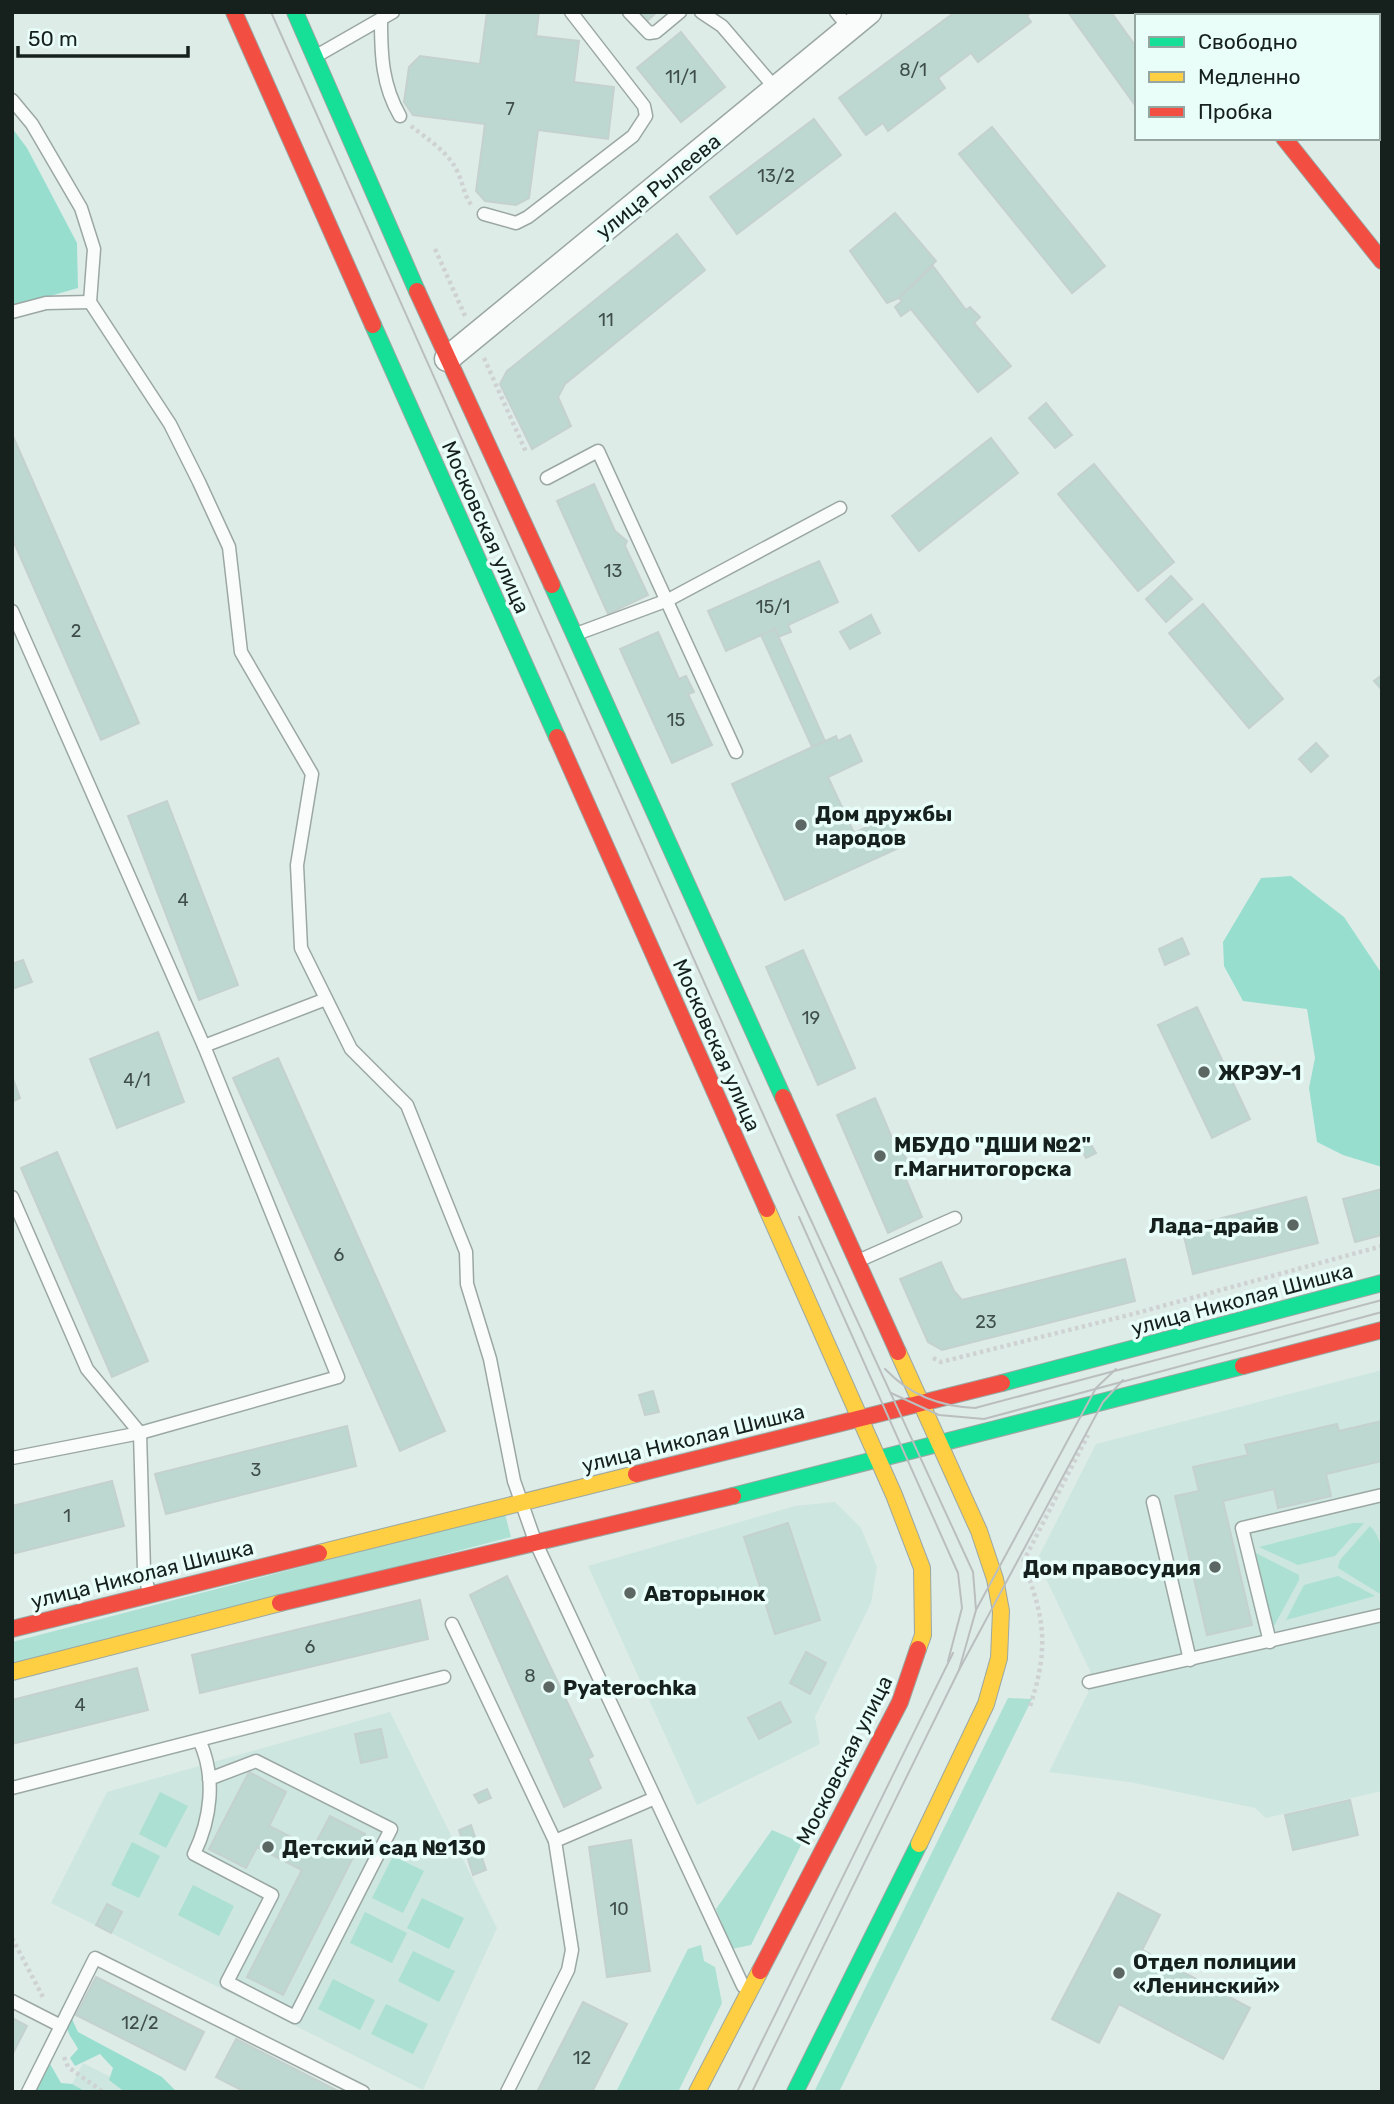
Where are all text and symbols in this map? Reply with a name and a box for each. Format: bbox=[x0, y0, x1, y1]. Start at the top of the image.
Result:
scale bar bbox=[18, 14, 187, 58]
legend bbox=[1135, 14, 1380, 140]
text: 50 m bbox=[28, 26, 78, 51]
text: Свободно bbox=[1198, 29, 1298, 54]
house number: 8/1 bbox=[899, 59, 927, 81]
text: Медленно bbox=[1198, 64, 1301, 89]
house number: 11/1 bbox=[665, 66, 697, 88]
house number: 7 bbox=[505, 98, 515, 120]
text: Пробка bbox=[1198, 99, 1273, 124]
street label: улица Рылеева bbox=[591, 128, 725, 244]
house number: 13/2 bbox=[757, 165, 795, 187]
house number: 11 bbox=[598, 309, 614, 331]
street label: Московская улица bbox=[437, 437, 535, 617]
house number: 13 bbox=[604, 560, 622, 582]
house number: 15/1 bbox=[756, 596, 790, 618]
house number: 2 bbox=[71, 620, 81, 642]
house number: 15 bbox=[667, 709, 685, 731]
place label: Дом дружбы народов bbox=[815, 801, 952, 850]
marker: Дом дружбы народов bbox=[793, 817, 809, 833]
house number: 4 bbox=[177, 889, 189, 911]
street label: Московская улица bbox=[668, 955, 766, 1135]
house number: 19 bbox=[802, 1007, 820, 1029]
place label: ЖРЭУ-1 bbox=[1218, 1060, 1302, 1085]
marker: ЖРЭУ-1 bbox=[1196, 1064, 1212, 1080]
house number: 4/1 bbox=[123, 1069, 151, 1091]
place label: МБУДО "ДШИ №2" г.Магнитогорска bbox=[894, 1132, 1091, 1181]
marker: МБУДО "ДШИ №2" г.Магнитогорска bbox=[872, 1148, 888, 1164]
place label: Лада-драйв bbox=[1149, 1213, 1279, 1238]
marker: Лада-драйв bbox=[1285, 1217, 1301, 1233]
house number: 6 bbox=[334, 1244, 345, 1266]
street label: улица Николая Шишка bbox=[1128, 1257, 1356, 1341]
house number: 23 bbox=[975, 1311, 997, 1333]
street label: улица Николая Шишка bbox=[579, 1398, 807, 1478]
house number: 3 bbox=[251, 1459, 261, 1481]
house number: 1 bbox=[63, 1505, 71, 1527]
street label: улица Николая Шишка bbox=[28, 1534, 256, 1614]
place label: Дом правосудия bbox=[1023, 1555, 1201, 1580]
marker: Дом правосудия bbox=[1207, 1559, 1223, 1575]
place label: Авторынок bbox=[644, 1581, 766, 1606]
marker: Авторынок bbox=[622, 1585, 638, 1601]
house number: 6 bbox=[305, 1636, 316, 1658]
house number: 8 bbox=[524, 1665, 536, 1687]
street label: Московская улица bbox=[791, 1671, 897, 1849]
place label: Pyaterochka bbox=[563, 1675, 697, 1700]
marker: Pyaterochka bbox=[541, 1679, 557, 1695]
house number: 4 bbox=[74, 1694, 86, 1716]
place label: Детский сад №130 bbox=[282, 1835, 486, 1860]
marker: Детский сад №130 bbox=[260, 1839, 276, 1855]
house number: 10 bbox=[609, 1898, 629, 1920]
place label: Отдел полиции «Ленинский» bbox=[1133, 1949, 1296, 1998]
marker: Отдел полиции «Ленинский» bbox=[1111, 1965, 1127, 1981]
house number: 12/2 bbox=[121, 2012, 159, 2034]
house number: 12 bbox=[573, 2047, 591, 2069]

